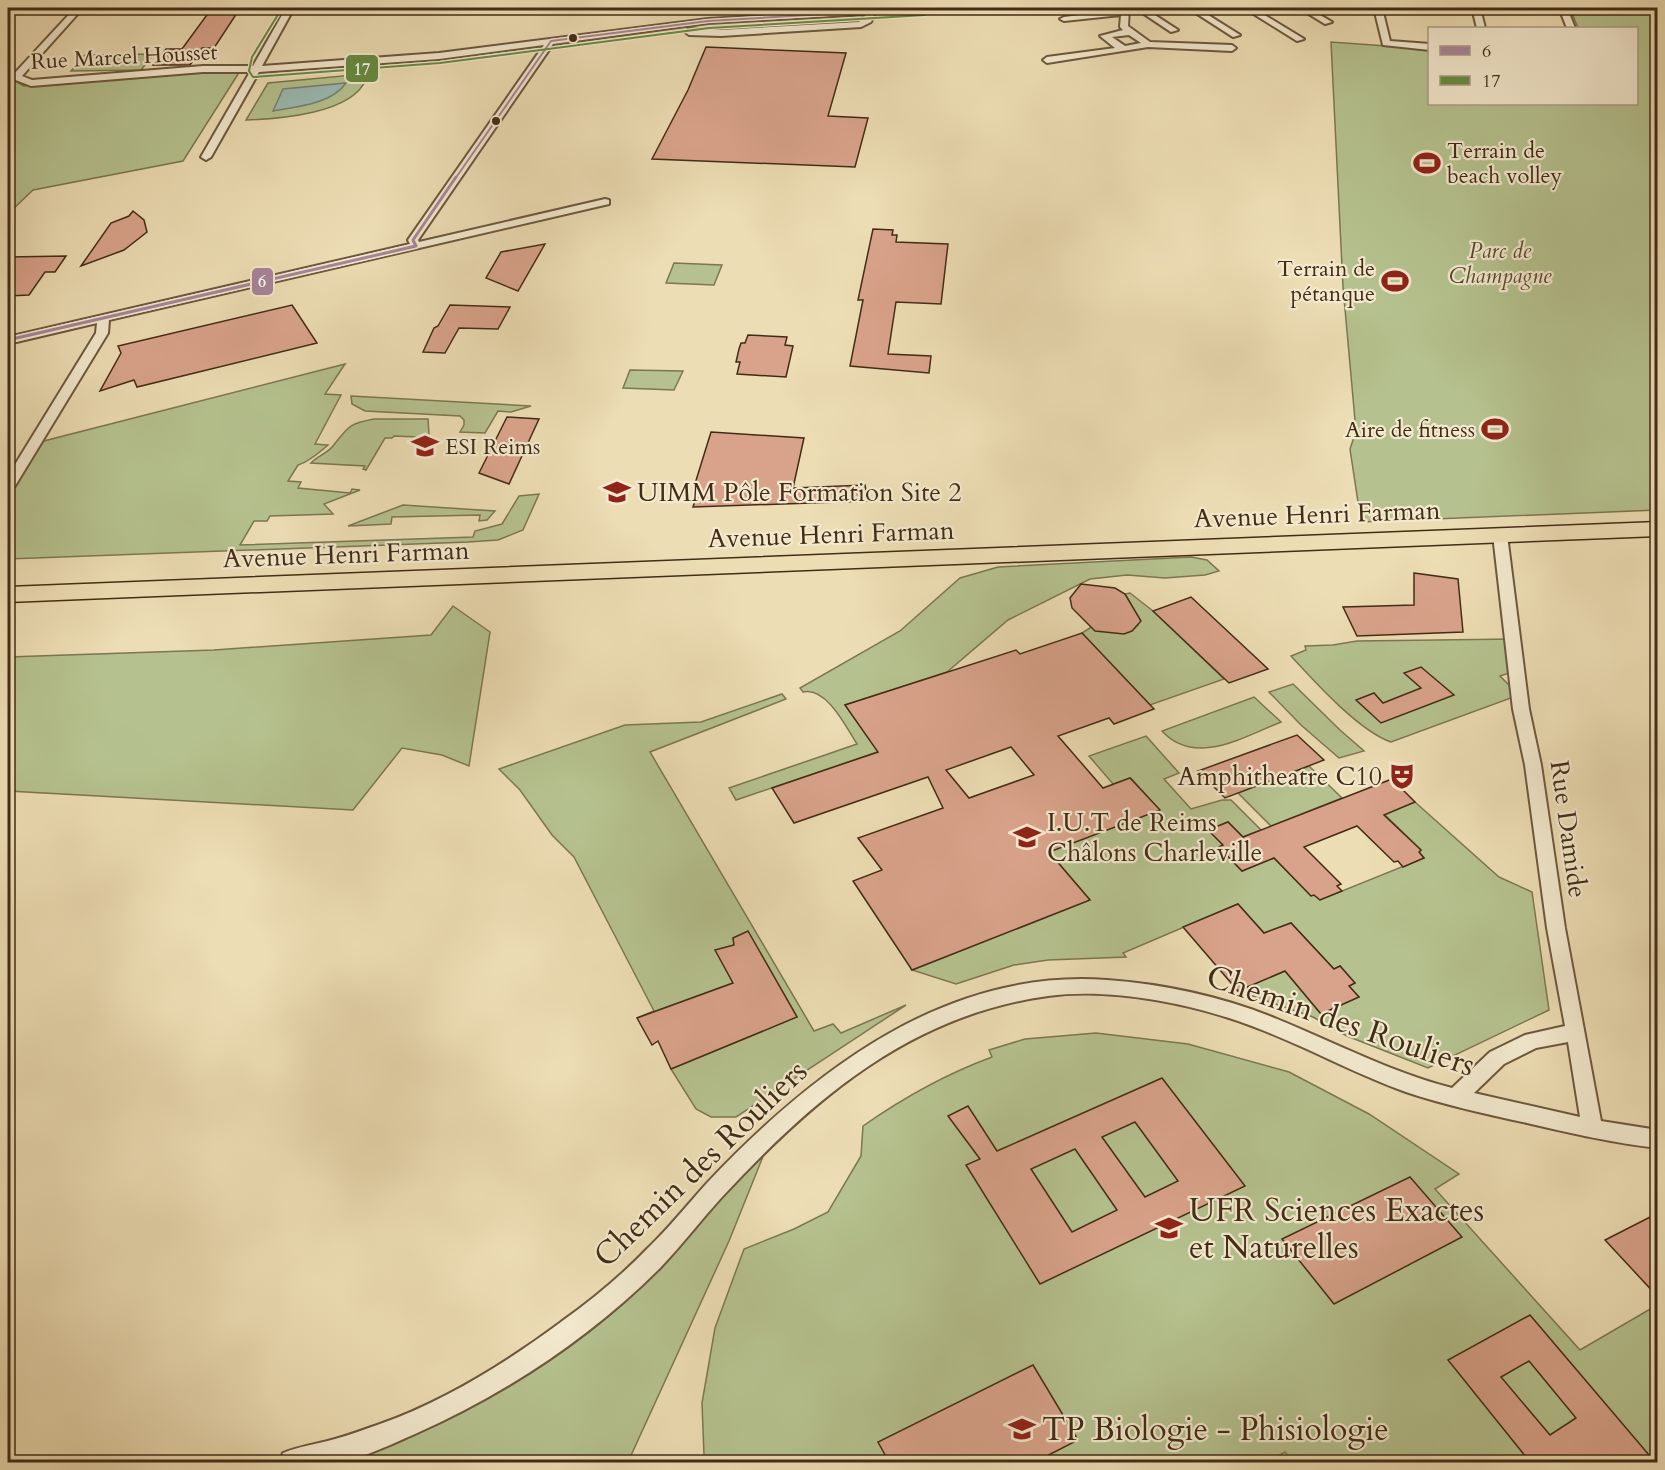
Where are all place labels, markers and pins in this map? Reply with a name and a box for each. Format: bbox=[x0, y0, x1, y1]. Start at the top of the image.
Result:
unlabelled marker bbox=[567, 32, 579, 44]
unlabelled marker bbox=[490, 115, 502, 127]
place label: Terrain de beach volley bbox=[1447, 136, 1563, 191]
sports icon: Terrain de beach volley bbox=[1412, 148, 1442, 178]
place label: Terrain de pétanque bbox=[1277, 254, 1375, 309]
sports icon: Terrain de pétanque bbox=[1380, 266, 1410, 296]
sports icon: Aire de fitness bbox=[1480, 414, 1510, 444]
place label: Aire de fitness bbox=[1345, 415, 1475, 445]
school or university icon: ESI Reims bbox=[410, 431, 440, 461]
place label: ESI Reims bbox=[445, 432, 540, 462]
place label: UIMM Pôle Formation Site 2 bbox=[637, 475, 961, 510]
school or university icon: UIMM Pôle Formation Site 2 bbox=[602, 477, 632, 507]
place label: Amphitheatre C10 bbox=[1178, 759, 1382, 794]
theatre icon: Amphitheatre C10 bbox=[1387, 761, 1417, 791]
place label: I.U.T de Reims Châlons Charleville bbox=[1047, 805, 1262, 870]
school or university icon: I.U.T de Reims Châlons Charleville bbox=[1012, 822, 1042, 852]
place label: UFR Sciences Exactes et Naturelles bbox=[1189, 1189, 1484, 1270]
school or university icon: UFR Sciences Exactes et Naturelles bbox=[1154, 1213, 1184, 1243]
place label: TP Biologie - Phisiologie bbox=[1042, 1408, 1389, 1452]
school or university icon: TP Biologie - Phisiologie bbox=[1007, 1414, 1037, 1444]

